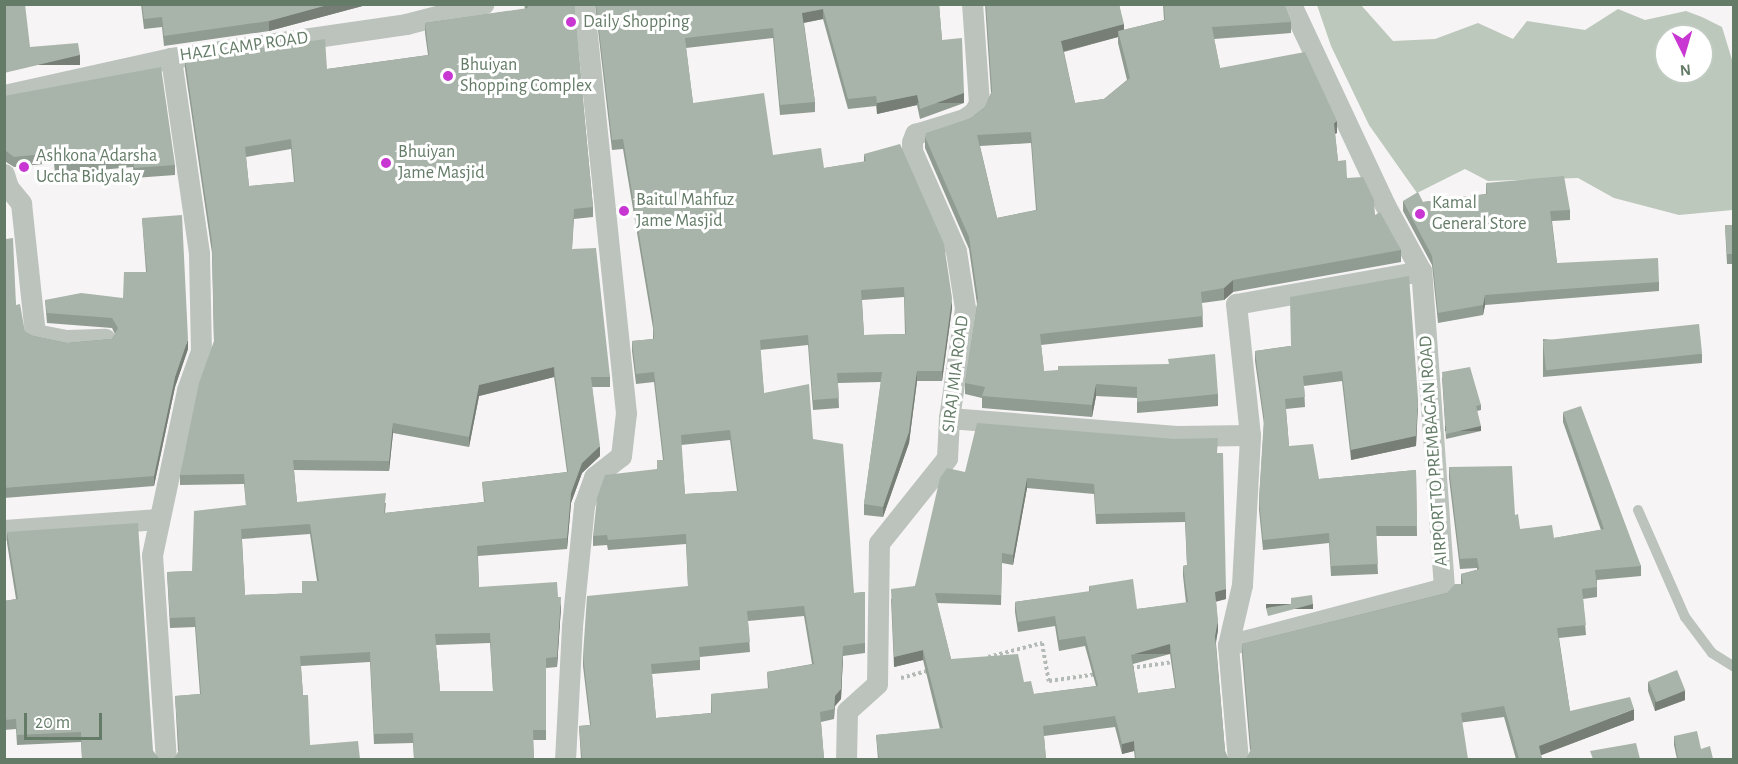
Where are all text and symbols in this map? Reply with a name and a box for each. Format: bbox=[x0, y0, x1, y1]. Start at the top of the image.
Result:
place label: Daily Shopping bbox=[583, 11, 690, 33]
marker: Daily Shopping bbox=[564, 15, 578, 29]
north arrow bbox=[1654, 24, 1714, 84]
street label: HAZI CAMP ROAD bbox=[178, 27, 310, 67]
place label: Bhuiyan Shopping Complex bbox=[460, 55, 592, 98]
text: N bbox=[1679, 61, 1692, 78]
marker: Bhuiyan Shopping Complex bbox=[441, 69, 455, 83]
place label: Bhuiyan Jame Masjid bbox=[398, 142, 484, 184]
place label: Ashkona Adarsha Uccha Bidyalay bbox=[36, 146, 157, 188]
marker: Bhuiyan Jame Masjid bbox=[379, 156, 393, 170]
marker: Ashkona Adarsha Uccha Bidyalay bbox=[17, 160, 31, 174]
place label: Baitul Mahfuz Jame Masjid bbox=[636, 190, 734, 232]
place label: Kamal General Store bbox=[1432, 193, 1526, 236]
marker: Baitul Mahfuz Jame Masjid bbox=[617, 204, 631, 218]
marker: Kamal General Store bbox=[1413, 207, 1427, 221]
street label: SIRAJ MIA ROAD bbox=[938, 314, 974, 434]
street label: AIRPORT TO PREMBAGAN ROAD bbox=[1415, 335, 1453, 567]
scale bar bbox=[27, 701, 105, 739]
text: 20 m bbox=[35, 714, 70, 732]

